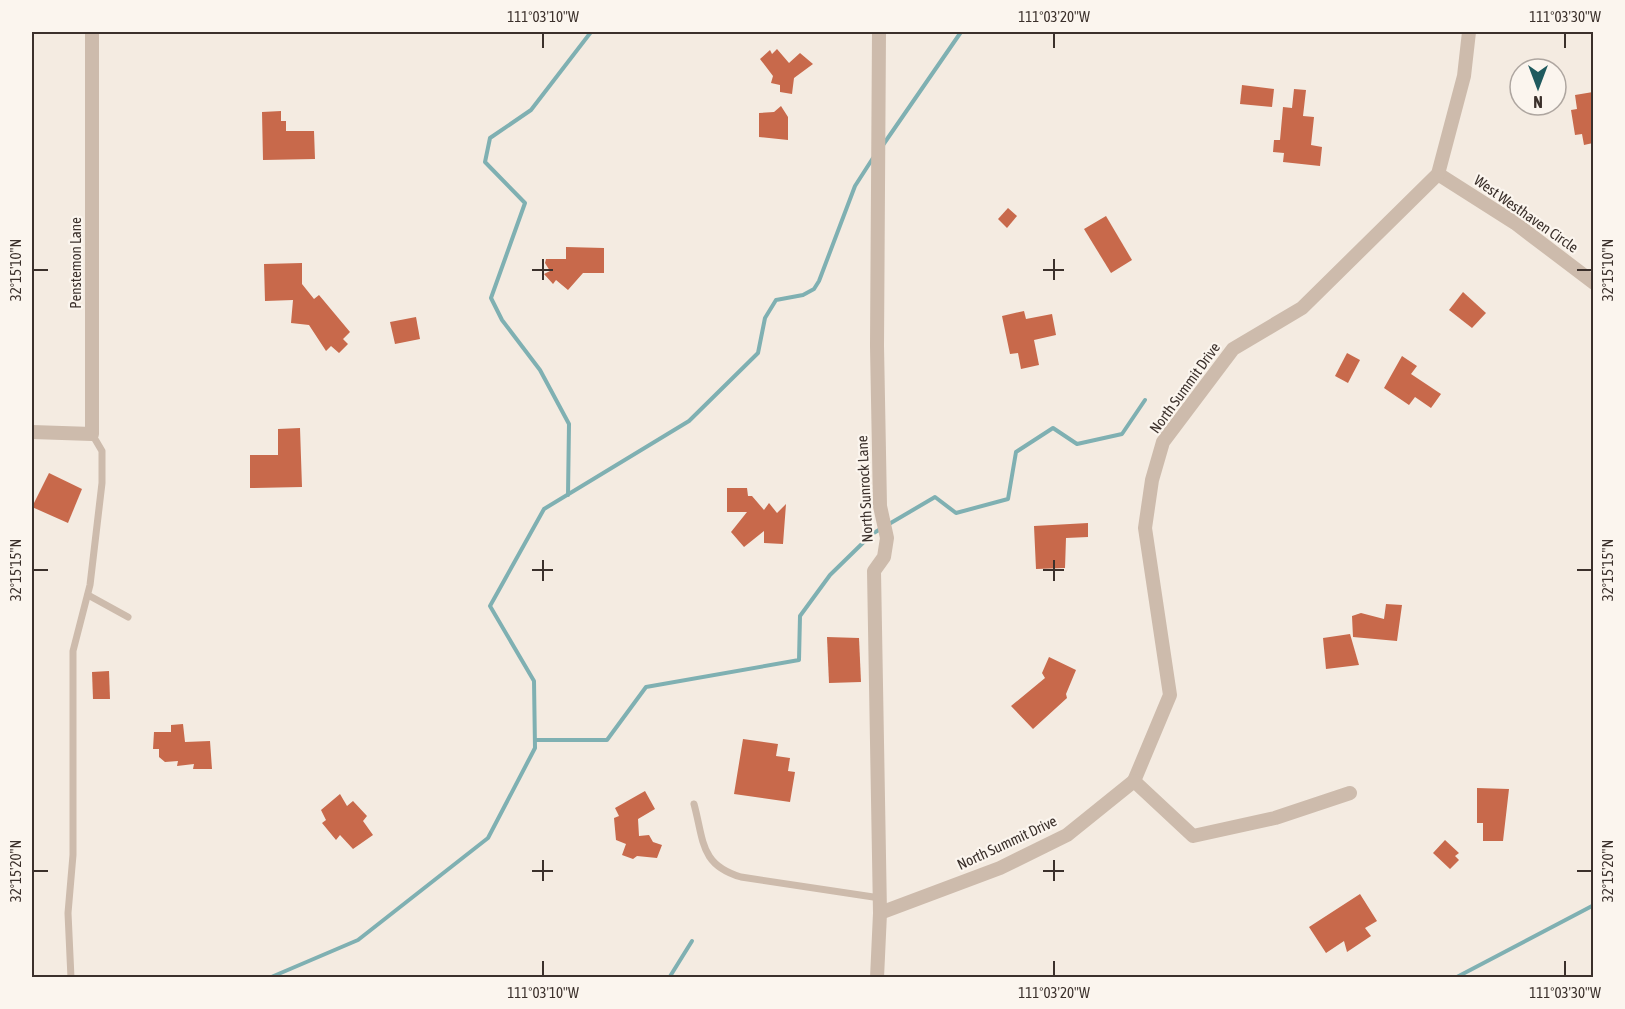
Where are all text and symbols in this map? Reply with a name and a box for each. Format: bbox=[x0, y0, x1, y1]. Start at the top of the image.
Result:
text: 111°03'10"W bbox=[507, 8, 579, 25]
text: 111°03'20"W bbox=[1018, 8, 1090, 25]
text: 111°03'30"W bbox=[1529, 8, 1601, 25]
north arrow bbox=[1508, 57, 1568, 117]
text: N bbox=[1533, 93, 1543, 111]
street label: West Westhaven Circle bbox=[1471, 171, 1582, 256]
street label: Penstemon Lane bbox=[67, 217, 84, 309]
text: 32°15'10"N bbox=[7, 239, 24, 301]
text: 32°15'10"N bbox=[1599, 239, 1616, 301]
street label: North Summit Drive bbox=[1146, 339, 1223, 436]
street label: North Sunrock Lane bbox=[853, 435, 876, 543]
text: 32°15'15"N bbox=[7, 539, 24, 601]
text: 32°15'15"N bbox=[1599, 539, 1616, 601]
street label: North Summit Drive bbox=[954, 812, 1059, 873]
text: 32°15'20"N bbox=[7, 840, 24, 902]
text: 32°15'20"N bbox=[1599, 840, 1616, 902]
text: 111°03'10"W bbox=[507, 984, 579, 1001]
text: 111°03'20"W bbox=[1018, 984, 1090, 1001]
text: 111°03'30"W bbox=[1529, 984, 1601, 1001]

